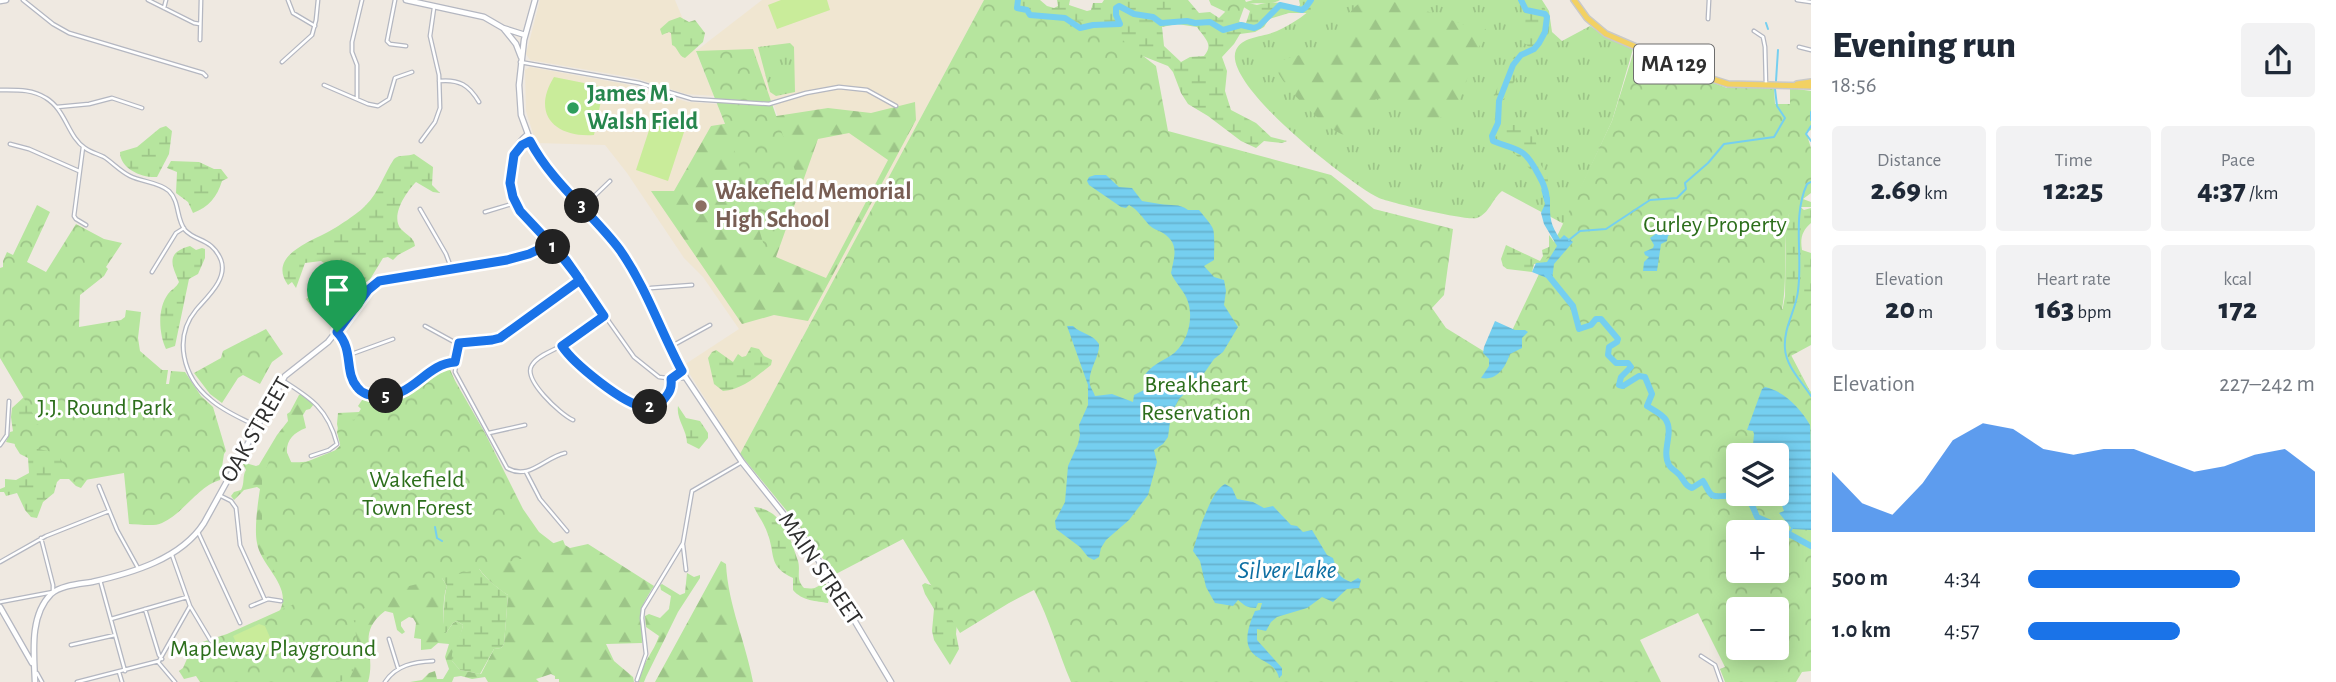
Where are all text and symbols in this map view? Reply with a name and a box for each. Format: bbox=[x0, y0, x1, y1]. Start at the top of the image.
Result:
button: share bbox=[2241, 23, 2315, 97]
text: Evening run bbox=[1832, 27, 2016, 65]
road number: MA 129 bbox=[1634, 44, 1714, 83]
text: 18:56 bbox=[1832, 74, 1877, 97]
place label: James M. Walsh Field bbox=[587, 82, 699, 134]
marker: James M. Walsh Field bbox=[565, 100, 581, 116]
text: Distance bbox=[1877, 151, 1941, 170]
text: Time bbox=[2055, 151, 2092, 170]
text: Pace bbox=[2221, 151, 2255, 170]
text: 2.69 bbox=[1870, 175, 1921, 205]
text: 12:25 bbox=[2044, 175, 2103, 205]
text: 4:37 bbox=[2197, 175, 2246, 205]
place label: Wakefield Memorial High School bbox=[715, 180, 912, 232]
text: km bbox=[1921, 184, 1948, 203]
text: /km bbox=[2246, 184, 2278, 203]
pin: 3 bbox=[564, 188, 600, 224]
text: 3 bbox=[577, 196, 586, 215]
marker: Wakefield Memorial High School bbox=[693, 198, 709, 214]
park label: Curley Property bbox=[1643, 213, 1787, 237]
pin: 1 bbox=[536, 230, 570, 264]
text: 1 bbox=[549, 237, 556, 256]
pin bbox=[307, 260, 367, 332]
text: Elevation bbox=[1875, 270, 1944, 289]
text: Heart rate bbox=[2036, 270, 2111, 289]
text: kcal bbox=[2223, 270, 2252, 289]
icon: arrive bbox=[318, 271, 356, 309]
text: 20 bbox=[1885, 294, 1915, 324]
text: 163 bbox=[2035, 294, 2074, 324]
text: 172 bbox=[2219, 294, 2257, 324]
text: m bbox=[1915, 303, 1933, 322]
text: bpm bbox=[2074, 303, 2112, 322]
street label: OAK STREET bbox=[216, 373, 296, 487]
park label: Breakheart Reservation bbox=[1141, 373, 1251, 425]
text: Elevation bbox=[1832, 373, 1915, 396]
text: 227–242 m bbox=[2219, 373, 2315, 396]
pin: 5 bbox=[368, 378, 404, 414]
text: 5 bbox=[381, 386, 390, 405]
pin: 2 bbox=[632, 390, 668, 424]
park label: J.J. Round Park bbox=[38, 396, 172, 420]
text: 2 bbox=[645, 397, 654, 416]
map controls bbox=[1726, 443, 1789, 660]
button: layers bbox=[1726, 443, 1789, 506]
park label: Wakefield Town Forest bbox=[362, 468, 473, 520]
street label: MAIN STREET bbox=[774, 508, 867, 630]
button: + bbox=[1726, 520, 1789, 583]
water label: Silver Lake bbox=[1237, 557, 1337, 583]
text: 500 m bbox=[1832, 567, 1888, 590]
text: 4:34 bbox=[1944, 567, 1981, 590]
button: − bbox=[1726, 597, 1789, 660]
text: 1.0 km bbox=[1832, 619, 1891, 642]
text: 4:57 bbox=[1944, 619, 1980, 642]
park label: Mapleway Playground bbox=[170, 637, 376, 661]

